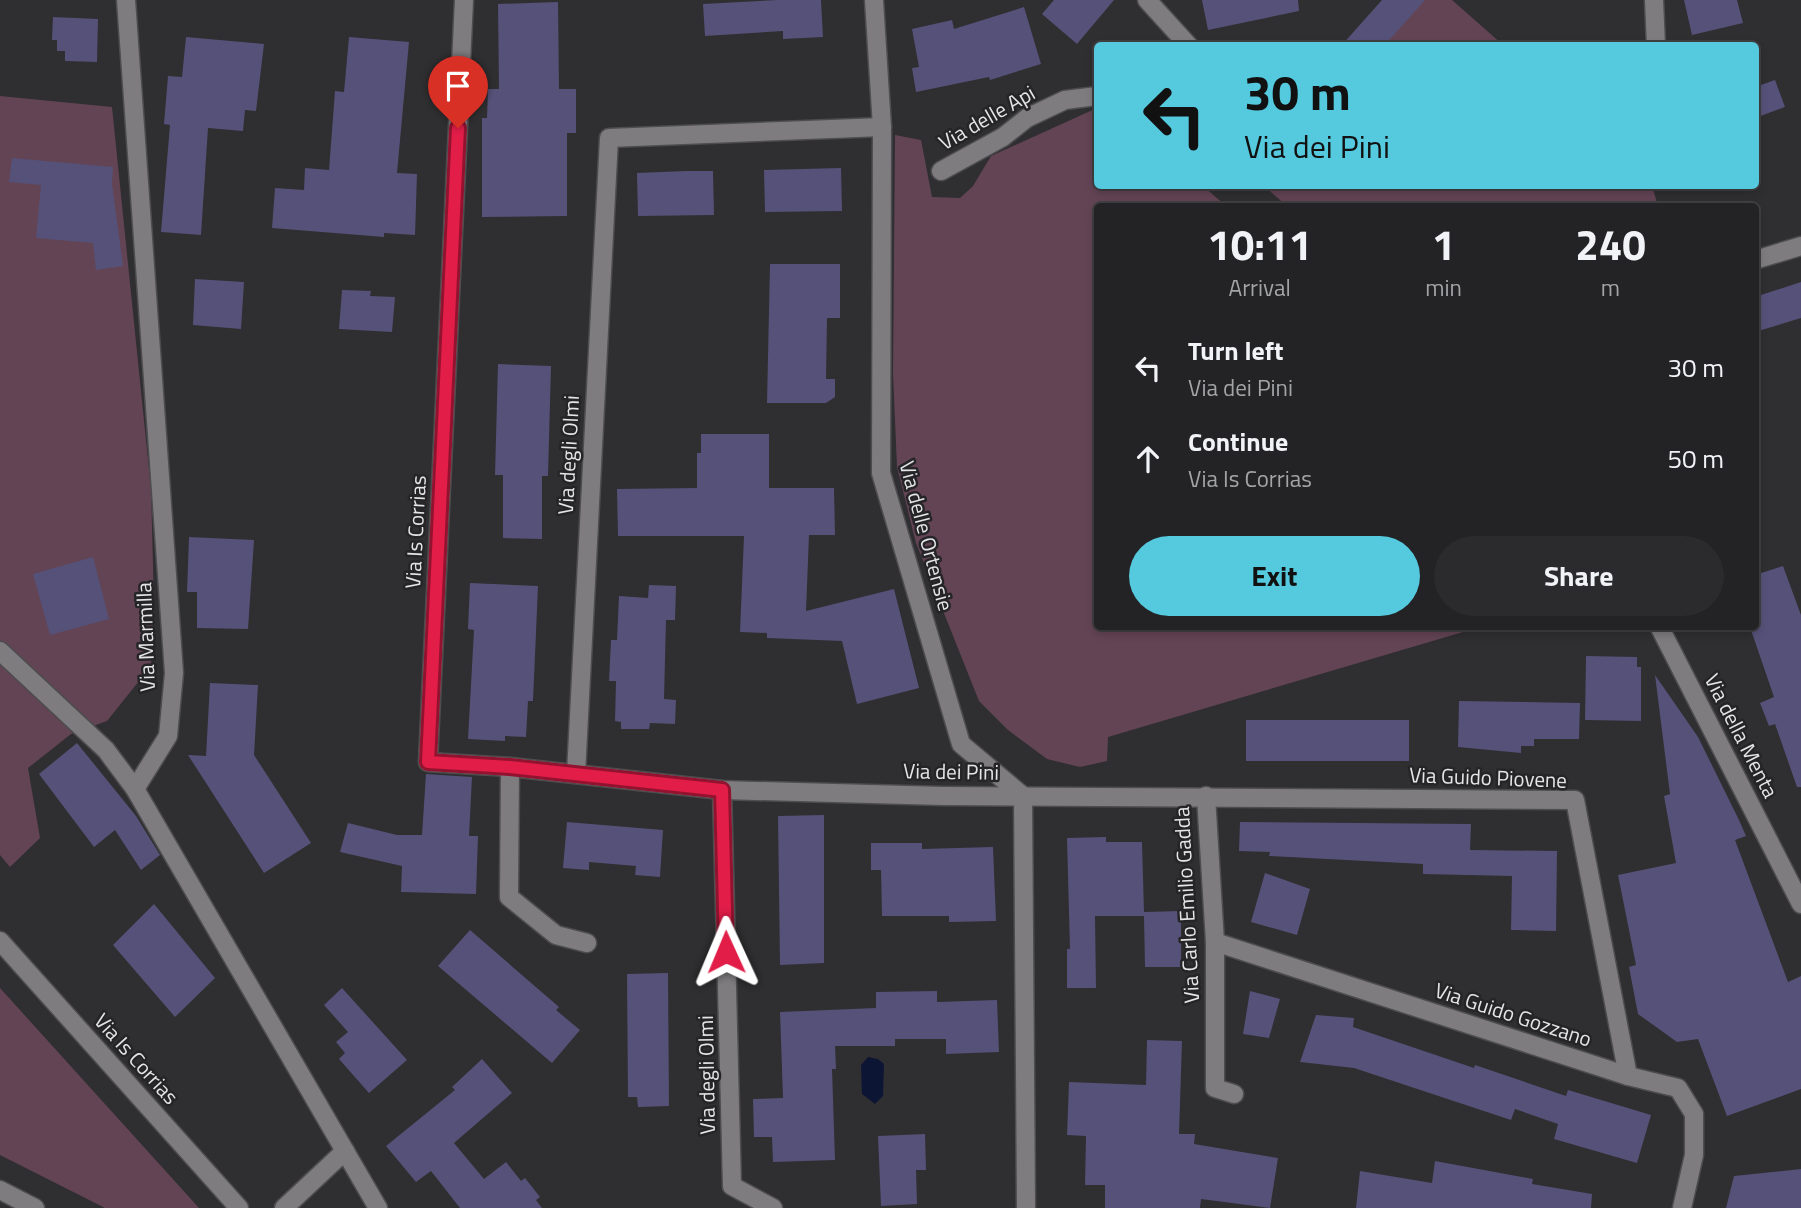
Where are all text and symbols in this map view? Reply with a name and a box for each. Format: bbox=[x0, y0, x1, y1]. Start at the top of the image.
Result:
text: 30 m bbox=[1244, 54, 1351, 129]
pin bbox=[428, 56, 488, 128]
icon: arrive bbox=[439, 67, 477, 105]
icon: left bbox=[1129, 70, 1220, 161]
street label: Via delle Api bbox=[932, 77, 1041, 158]
text: Via dei Pini bbox=[1244, 122, 1390, 170]
text: 10:11 bbox=[1207, 212, 1312, 276]
text: 1 bbox=[1432, 212, 1455, 276]
text: 240 bbox=[1575, 212, 1646, 276]
text: Arrival bbox=[1228, 270, 1291, 305]
text: min bbox=[1425, 270, 1462, 305]
text: m bbox=[1601, 270, 1620, 305]
text: Turn left bbox=[1188, 331, 1283, 370]
text: 30 m bbox=[1667, 348, 1724, 387]
icon: left bbox=[1129, 349, 1167, 387]
text: Via dei Pini bbox=[1188, 370, 1293, 405]
street label: Via degli Olmi bbox=[549, 394, 587, 515]
text: Continue bbox=[1188, 422, 1288, 461]
text: 50 m bbox=[1667, 439, 1724, 478]
icon: ahead bbox=[1129, 440, 1167, 478]
street label: Via delle Ortensie bbox=[892, 457, 962, 614]
text: Via Is Corrias bbox=[1188, 461, 1312, 496]
street label: Via Is Corrias bbox=[396, 475, 434, 589]
button: Exit bbox=[1129, 536, 1420, 616]
button: Share bbox=[1434, 536, 1724, 616]
street label: Via Marmilla bbox=[127, 581, 163, 692]
street label: Via della Menta bbox=[1697, 668, 1787, 804]
street label: Via dei Pini bbox=[903, 754, 999, 788]
street label: Via Guido Piovene bbox=[1409, 758, 1567, 796]
street label: Via Carlo Emilio Gadda bbox=[1165, 805, 1207, 1004]
position arrow bbox=[689, 915, 763, 989]
street label: Via Guido Gozzano bbox=[1431, 974, 1596, 1055]
street label: Via Is Corrias bbox=[87, 1006, 187, 1111]
street label: Via degli Olmi bbox=[689, 1015, 723, 1135]

